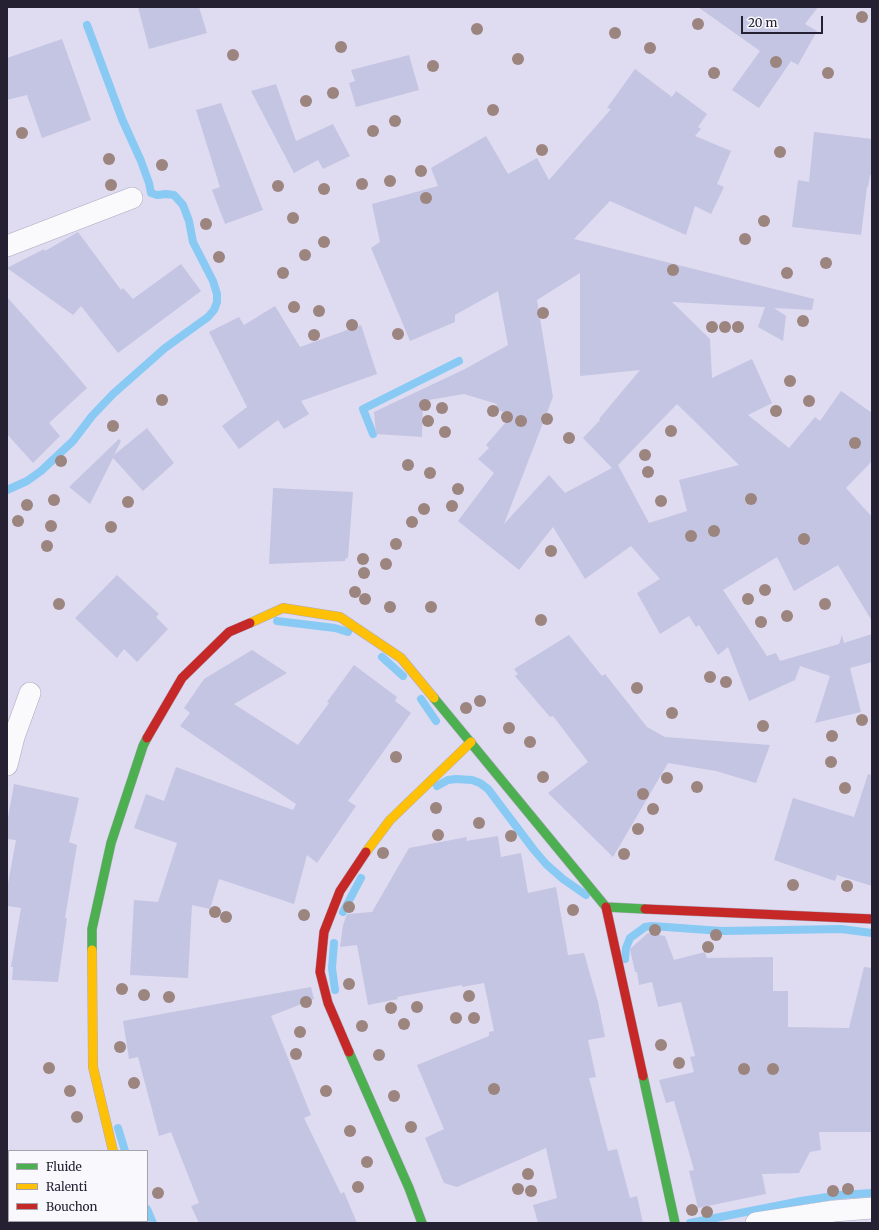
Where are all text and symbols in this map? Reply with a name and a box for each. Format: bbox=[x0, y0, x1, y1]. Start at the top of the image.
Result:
scale bar bbox=[743, 8, 825, 34]
text: 20 m bbox=[748, 15, 777, 30]
legend bbox=[8, 1150, 148, 1222]
text: Fluide bbox=[46, 1159, 82, 1174]
text: Ralenti bbox=[46, 1179, 87, 1194]
text: Bouchon bbox=[46, 1199, 98, 1214]

